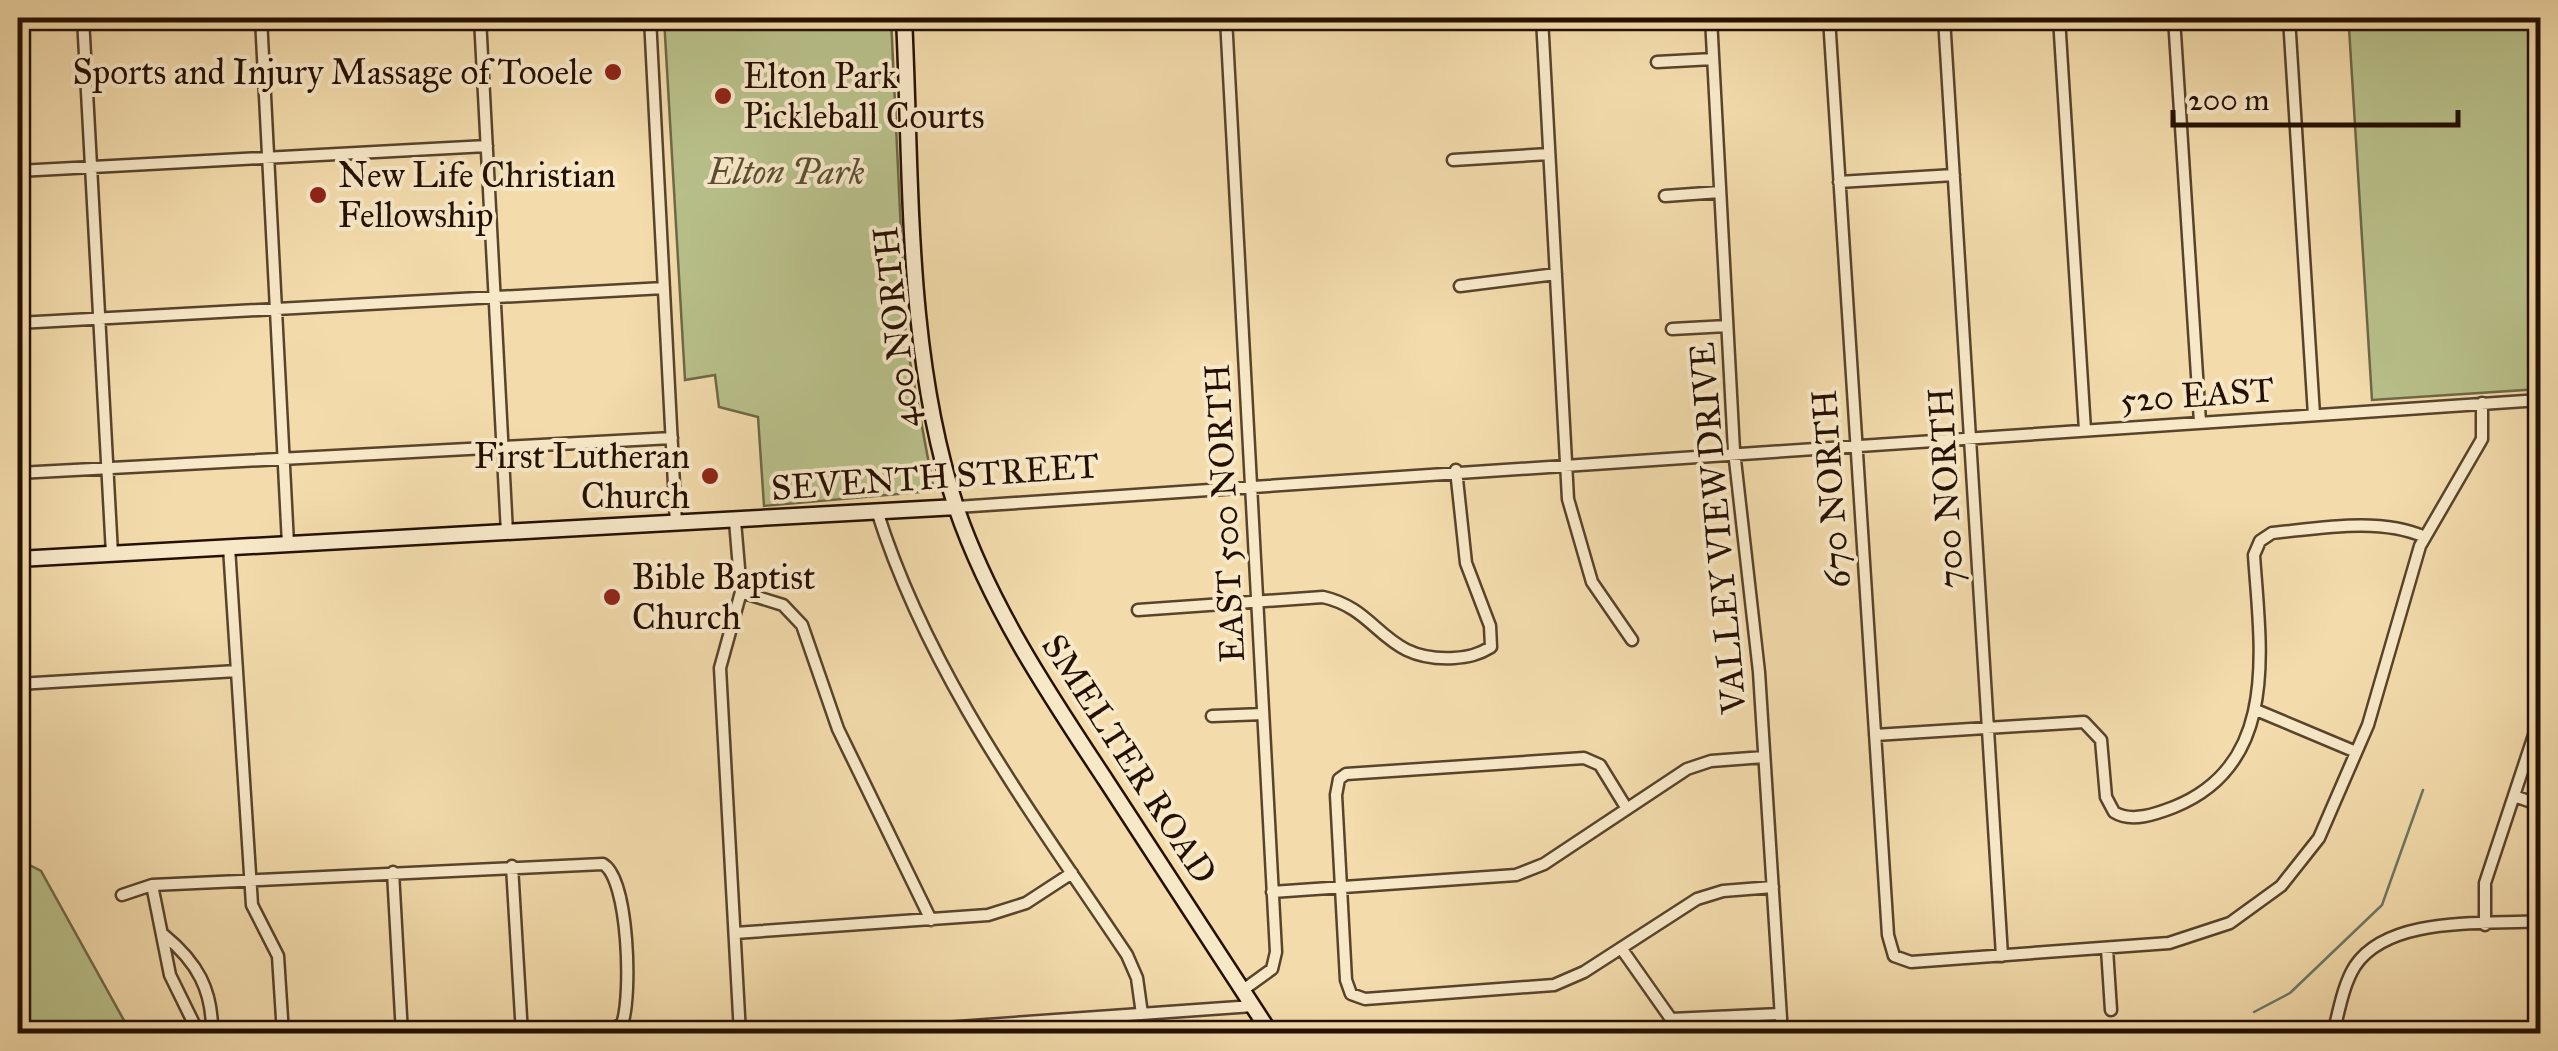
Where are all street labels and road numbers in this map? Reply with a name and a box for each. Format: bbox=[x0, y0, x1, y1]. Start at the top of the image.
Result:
street label: 400 NORTH bbox=[864, 224, 928, 430]
street label: VALLEY VIEW DRIVE bbox=[1680, 340, 1756, 717]
street label: EAST 500 NORTH bbox=[1196, 363, 1254, 663]
street label: 520 EAST bbox=[2119, 368, 2275, 422]
street label: 700 NORTH bbox=[1919, 387, 1973, 589]
street label: 670 NORTH bbox=[1803, 388, 1859, 590]
street label: SEVENTH STREET bbox=[770, 444, 1100, 510]
street label: SMELTER ROAD bbox=[1032, 626, 1226, 892]

